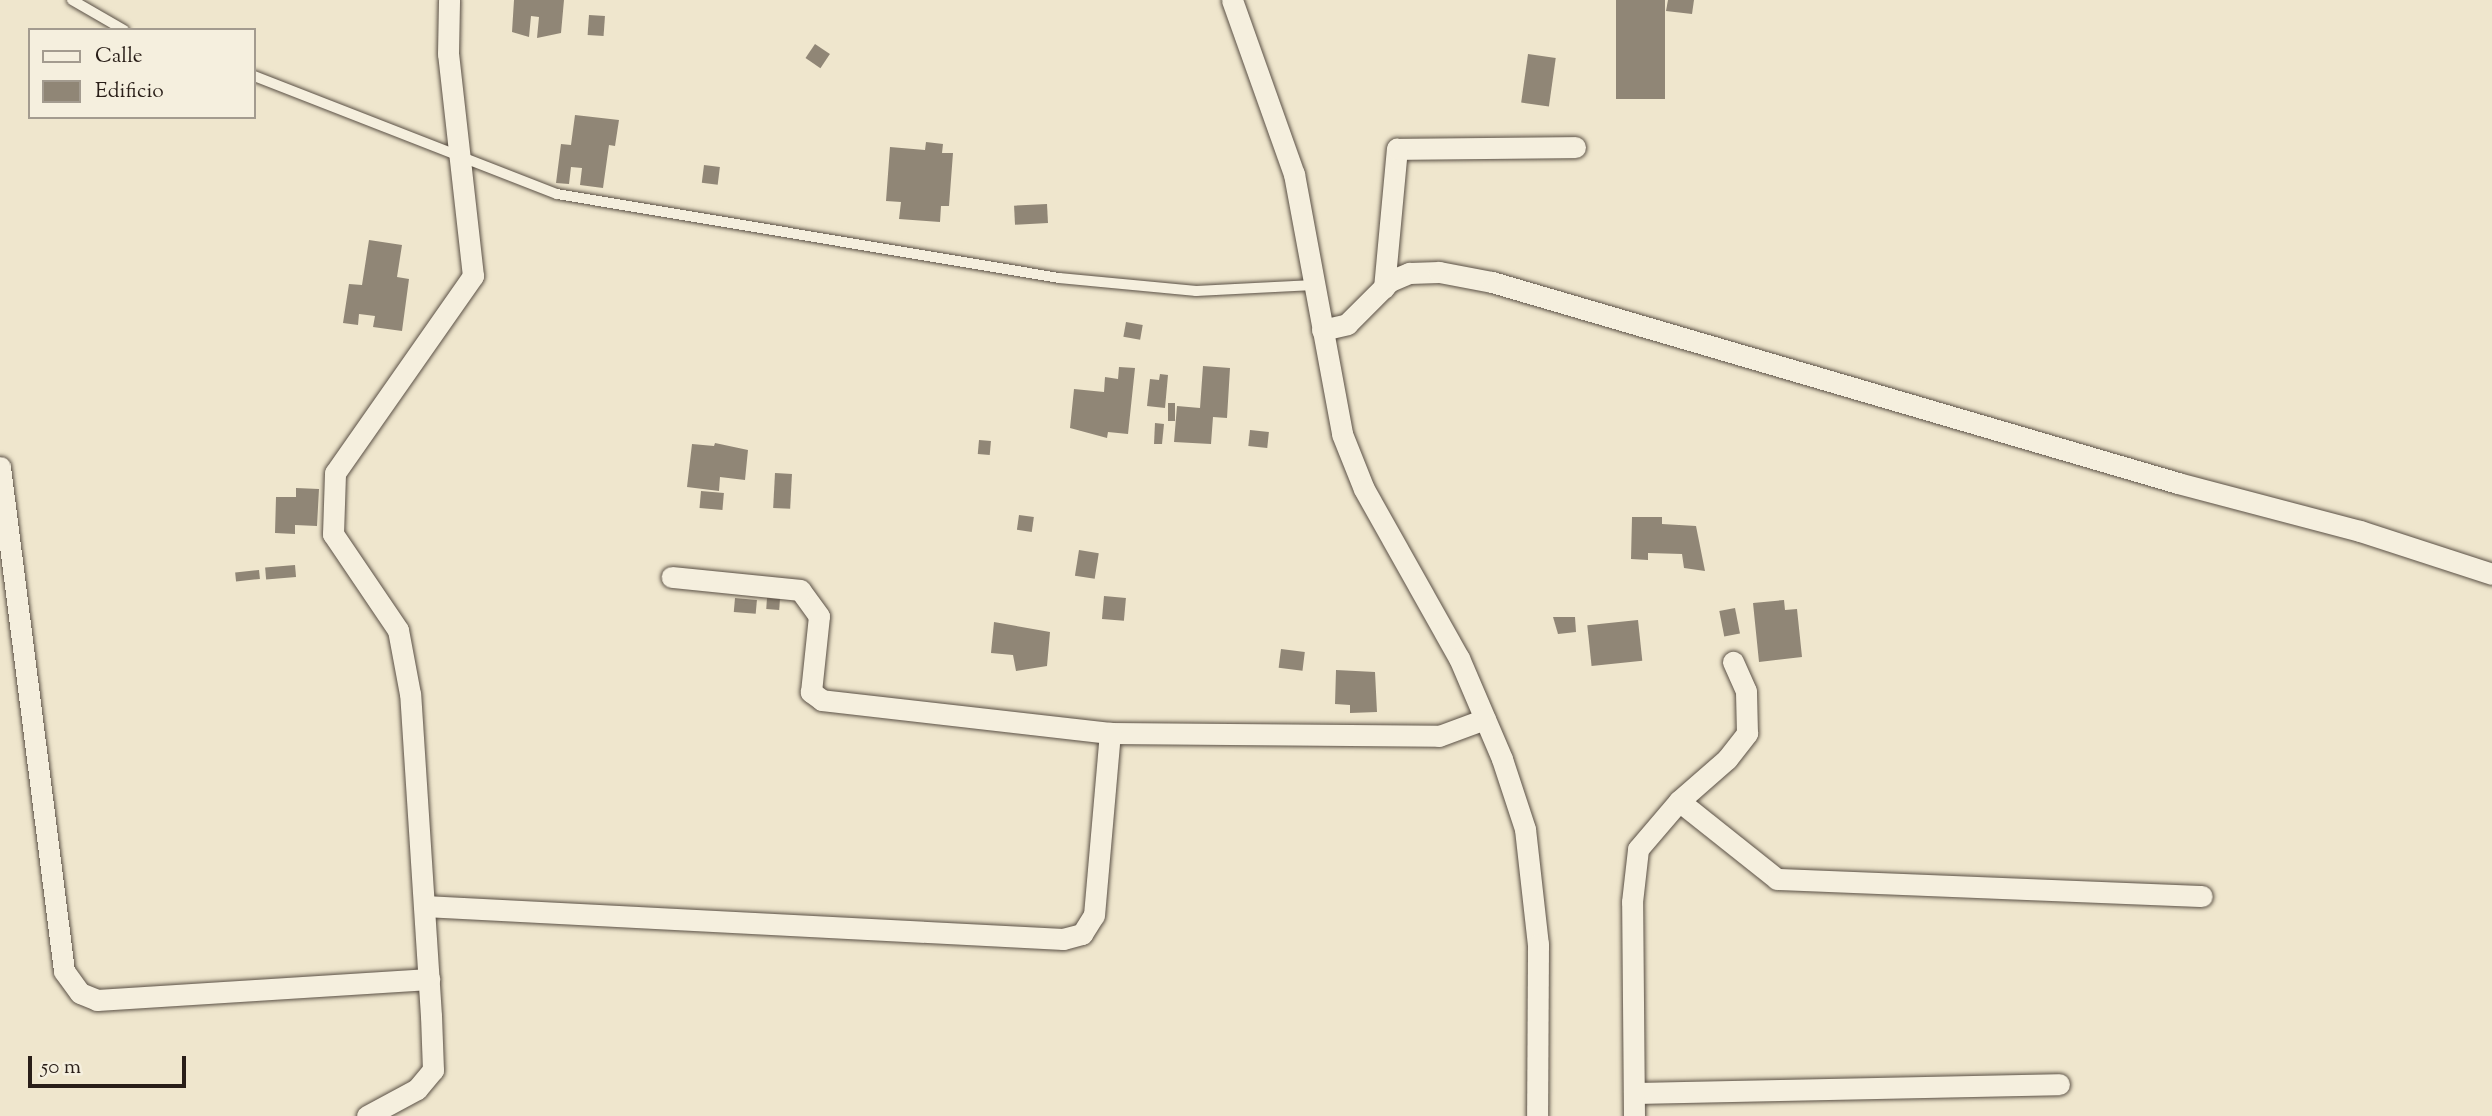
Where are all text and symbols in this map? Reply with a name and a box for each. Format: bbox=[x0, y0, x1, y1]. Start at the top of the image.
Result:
legend bbox=[28, 28, 256, 119]
text: Calle bbox=[95, 42, 143, 72]
text: Edificio bbox=[95, 77, 164, 107]
scale bar bbox=[32, 1042, 189, 1086]
text: 50 m bbox=[41, 1053, 81, 1083]

